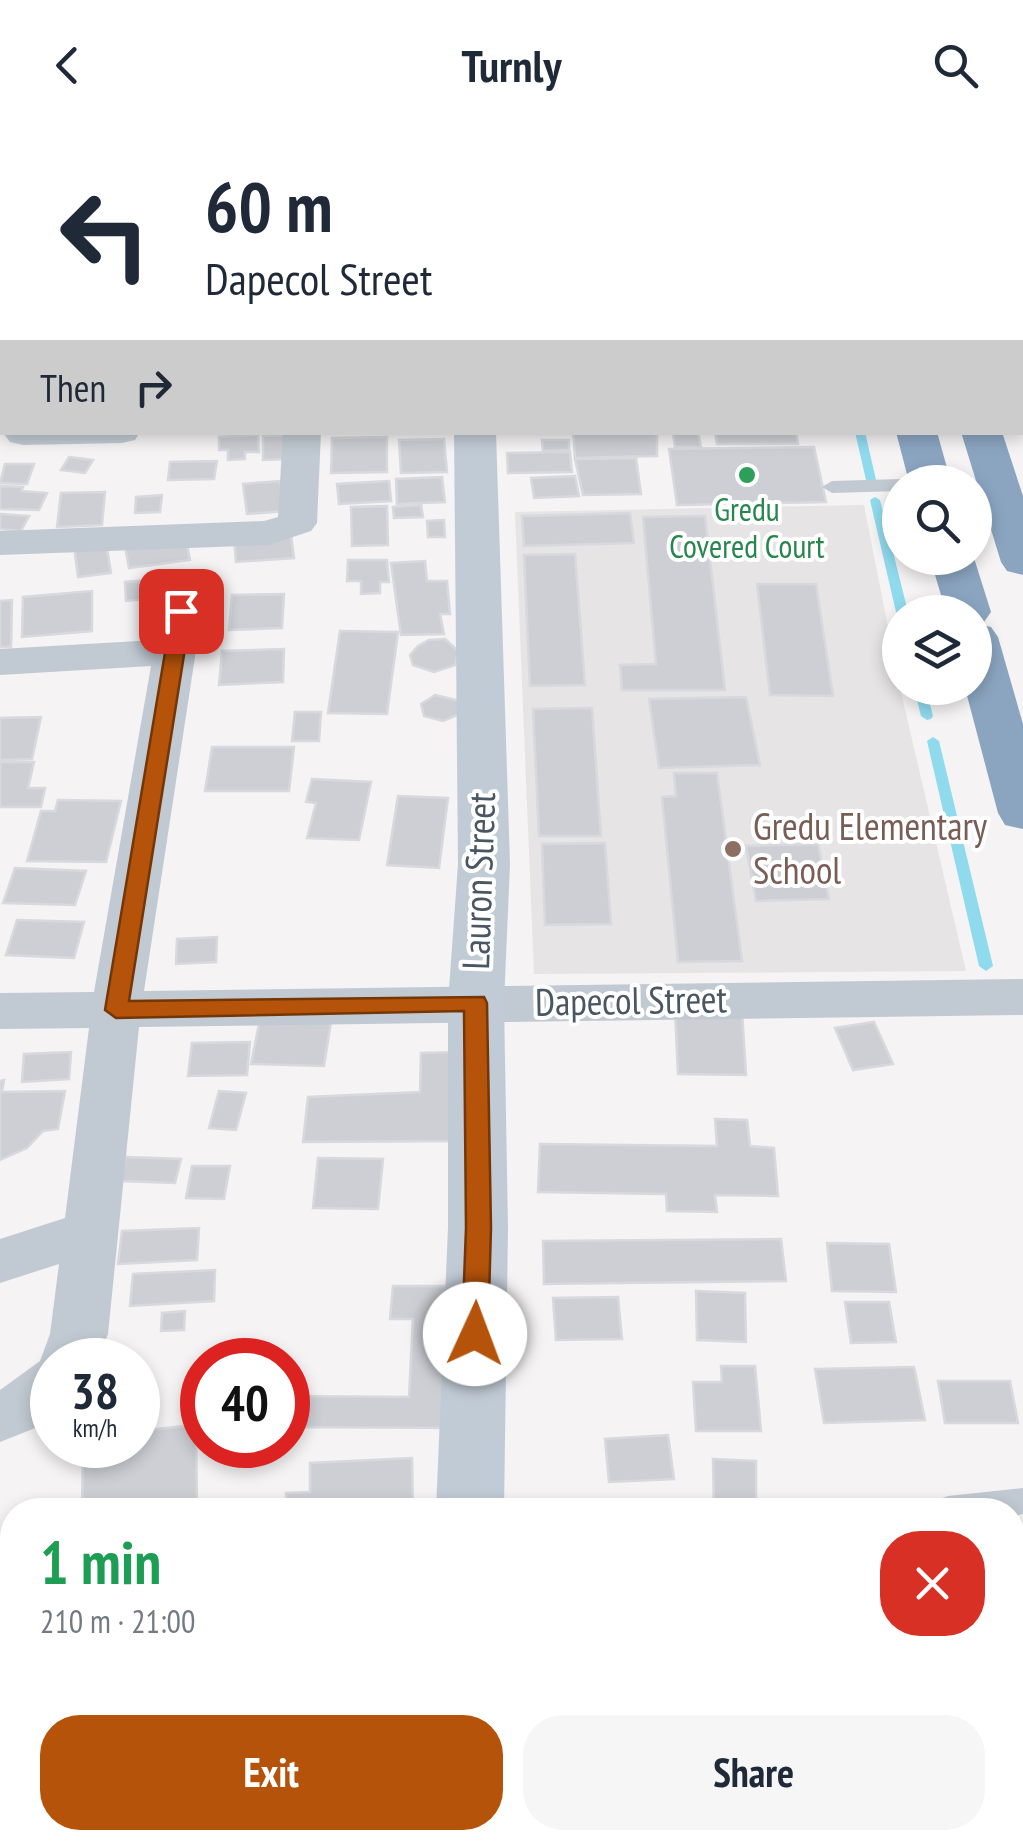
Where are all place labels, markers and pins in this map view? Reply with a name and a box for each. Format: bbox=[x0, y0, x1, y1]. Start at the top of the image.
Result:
marker: Gredu Covered Court bbox=[736, 464, 758, 486]
place label: Gredu Covered Court bbox=[669, 488, 825, 567]
pin bbox=[139, 569, 224, 654]
place label: Gredu Elementary School bbox=[753, 801, 988, 894]
marker: Gredu Elementary School bbox=[722, 838, 744, 860]

